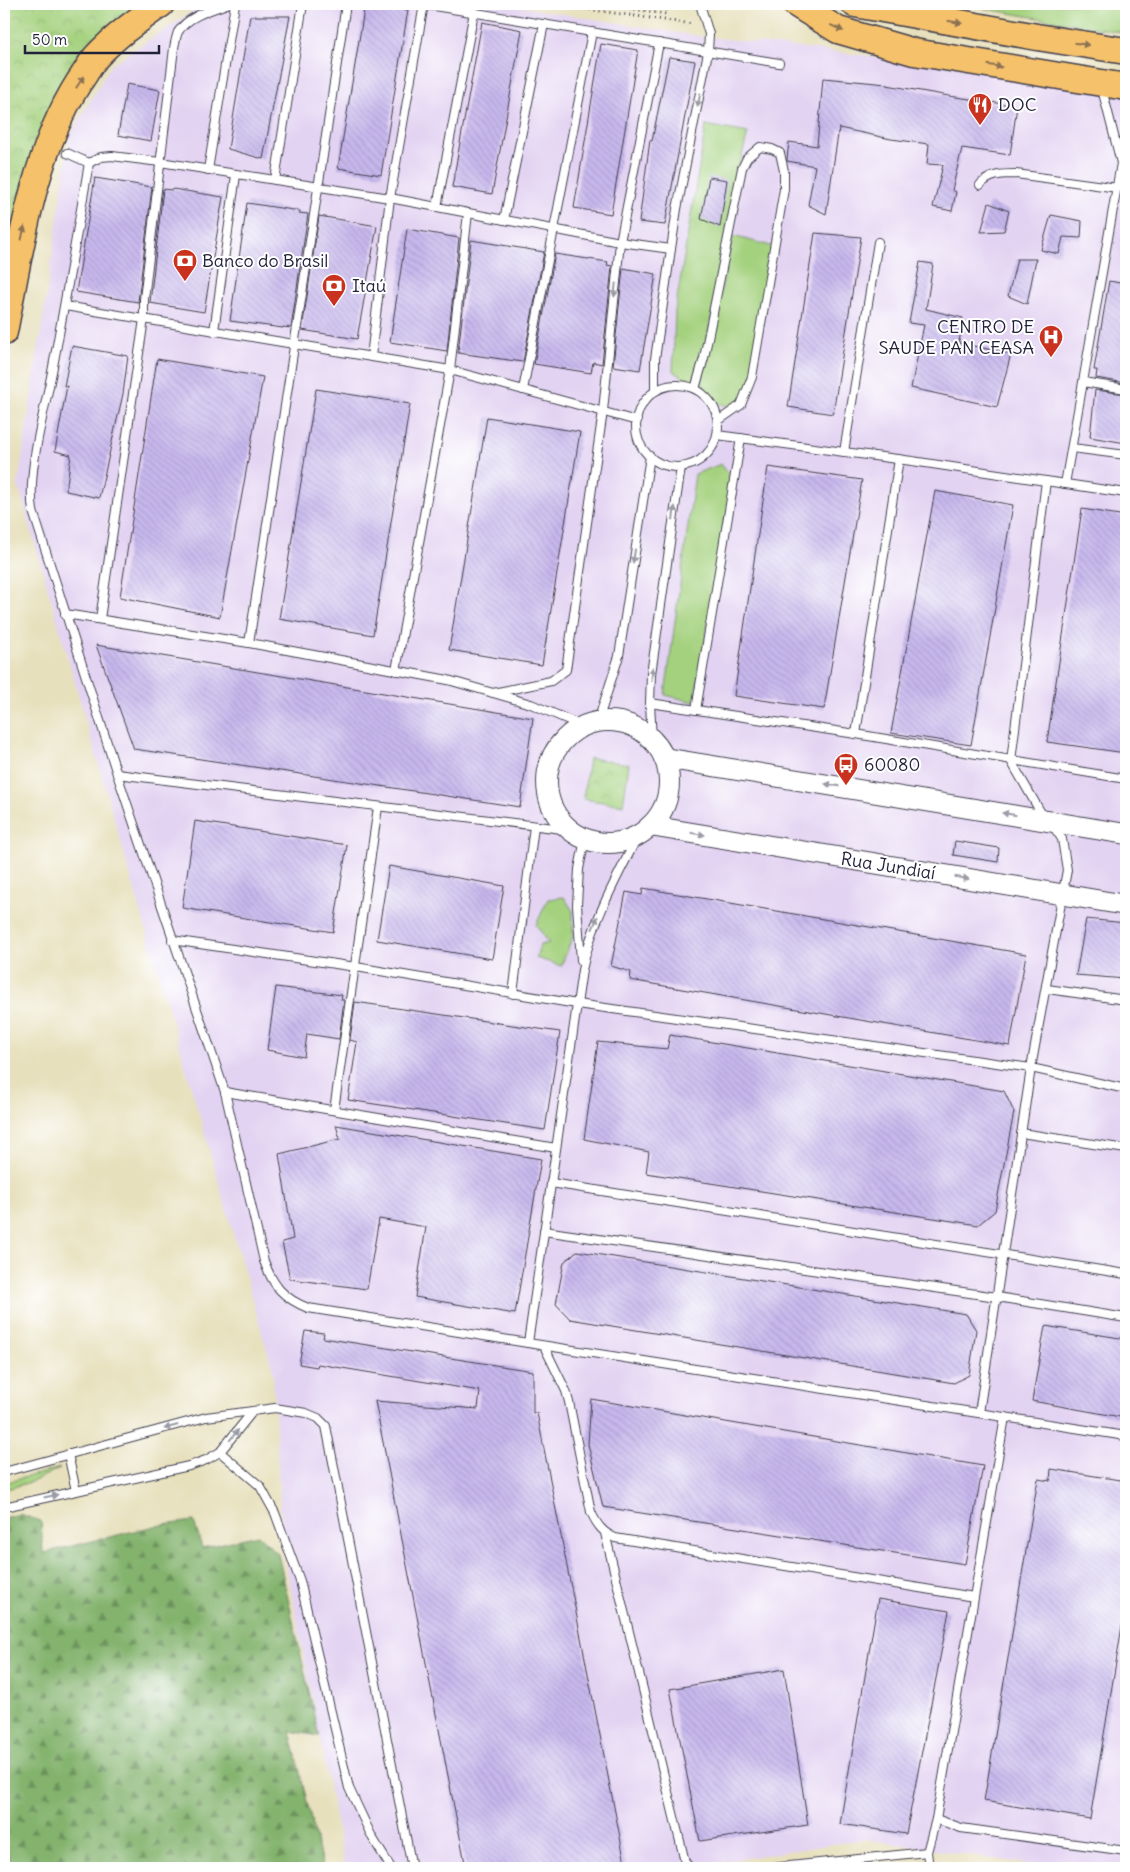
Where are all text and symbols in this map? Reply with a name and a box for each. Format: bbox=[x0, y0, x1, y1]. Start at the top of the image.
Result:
one-way arrow bbox=[947, 18, 962, 26]
scale bar bbox=[25, 22, 159, 54]
one-way arrow bbox=[830, 24, 845, 33]
text: 50 m bbox=[32, 30, 67, 49]
one-way arrow bbox=[1074, 40, 1090, 48]
one-way arrow bbox=[987, 62, 1003, 70]
one-way arrow bbox=[75, 75, 85, 89]
one-way arrow bbox=[694, 92, 702, 108]
restaurant icon: DOC bbox=[967, 92, 993, 126]
place label: DOC bbox=[998, 93, 1037, 116]
one-way arrow bbox=[19, 226, 27, 241]
bank icon: Banco do Brasil bbox=[172, 248, 198, 282]
place label: Banco do Brasil bbox=[202, 249, 328, 272]
bank icon: Itaú bbox=[321, 273, 347, 307]
place label: Itaú bbox=[352, 274, 386, 297]
one-way arrow bbox=[611, 283, 619, 299]
place label: CENTRO DE SAUDE PAN CEASA bbox=[879, 315, 1034, 359]
hospital icon: CENTRO DE SAUDE PAN CEASA bbox=[1038, 324, 1064, 358]
one-way arrow bbox=[670, 505, 678, 521]
one-way arrow bbox=[630, 549, 638, 565]
one-way arrow bbox=[648, 666, 656, 682]
bus stop icon: 60080 bbox=[833, 752, 859, 786]
place label: 60080 bbox=[864, 753, 920, 776]
one-way arrow bbox=[823, 781, 839, 789]
one-way arrow bbox=[1001, 810, 1017, 818]
one-way arrow bbox=[690, 831, 706, 839]
street label: Rua Jundiaí bbox=[839, 847, 937, 884]
one-way arrow bbox=[954, 874, 970, 882]
one-way arrow bbox=[592, 916, 600, 930]
one-way arrow bbox=[164, 1423, 179, 1431]
one-way arrow bbox=[229, 1428, 240, 1441]
one-way arrow bbox=[44, 1492, 59, 1500]

